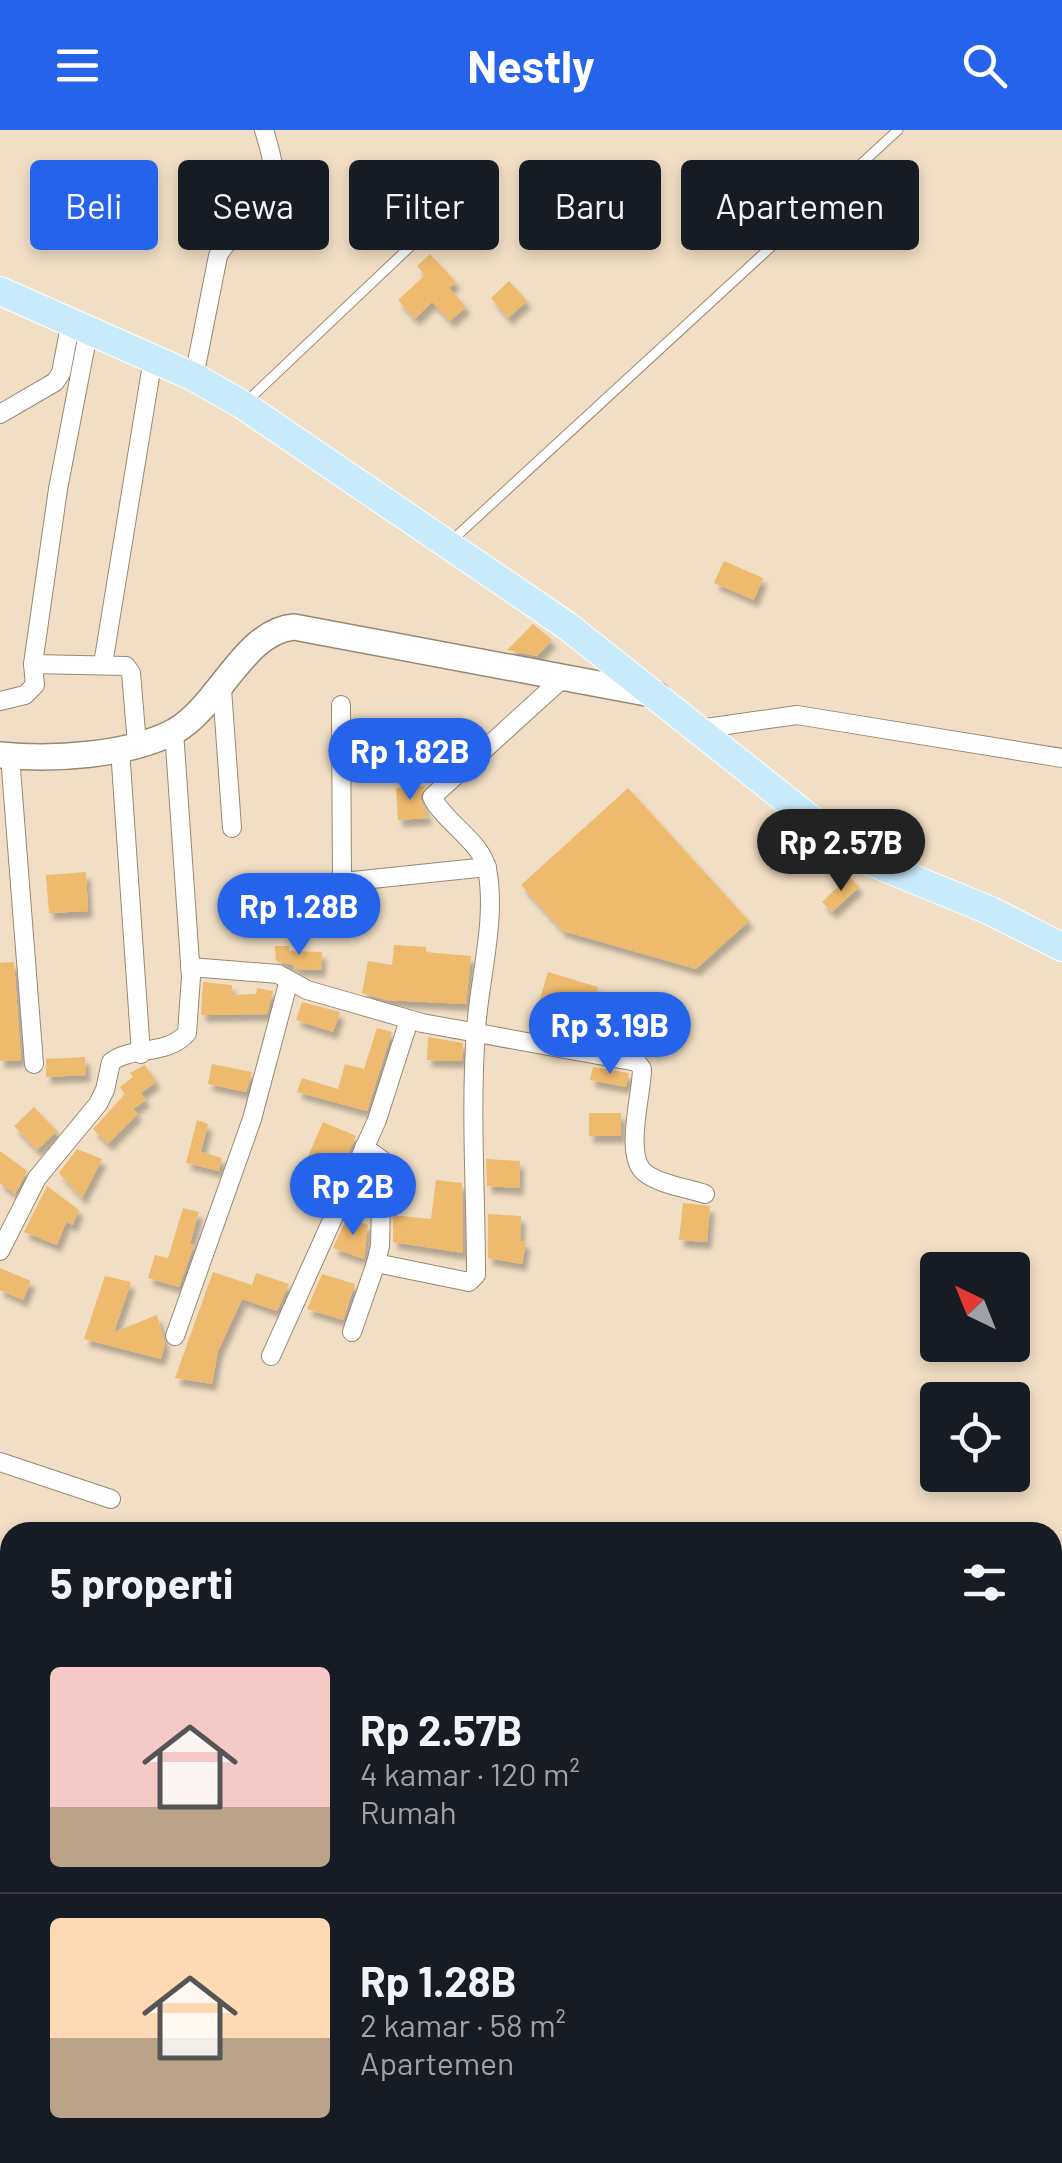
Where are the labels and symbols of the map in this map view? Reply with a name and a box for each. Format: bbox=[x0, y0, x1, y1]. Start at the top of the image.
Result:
pin: Rp 1.82B bbox=[307, 718, 513, 803]
pin: Rp 2.57B bbox=[738, 809, 944, 894]
pin: Rp 1.28B bbox=[196, 873, 402, 958]
pin: Rp 3.19B bbox=[507, 992, 713, 1077]
pin: Rp 2B bbox=[283, 1153, 423, 1238]
north arrow bbox=[920, 1252, 1030, 1362]

